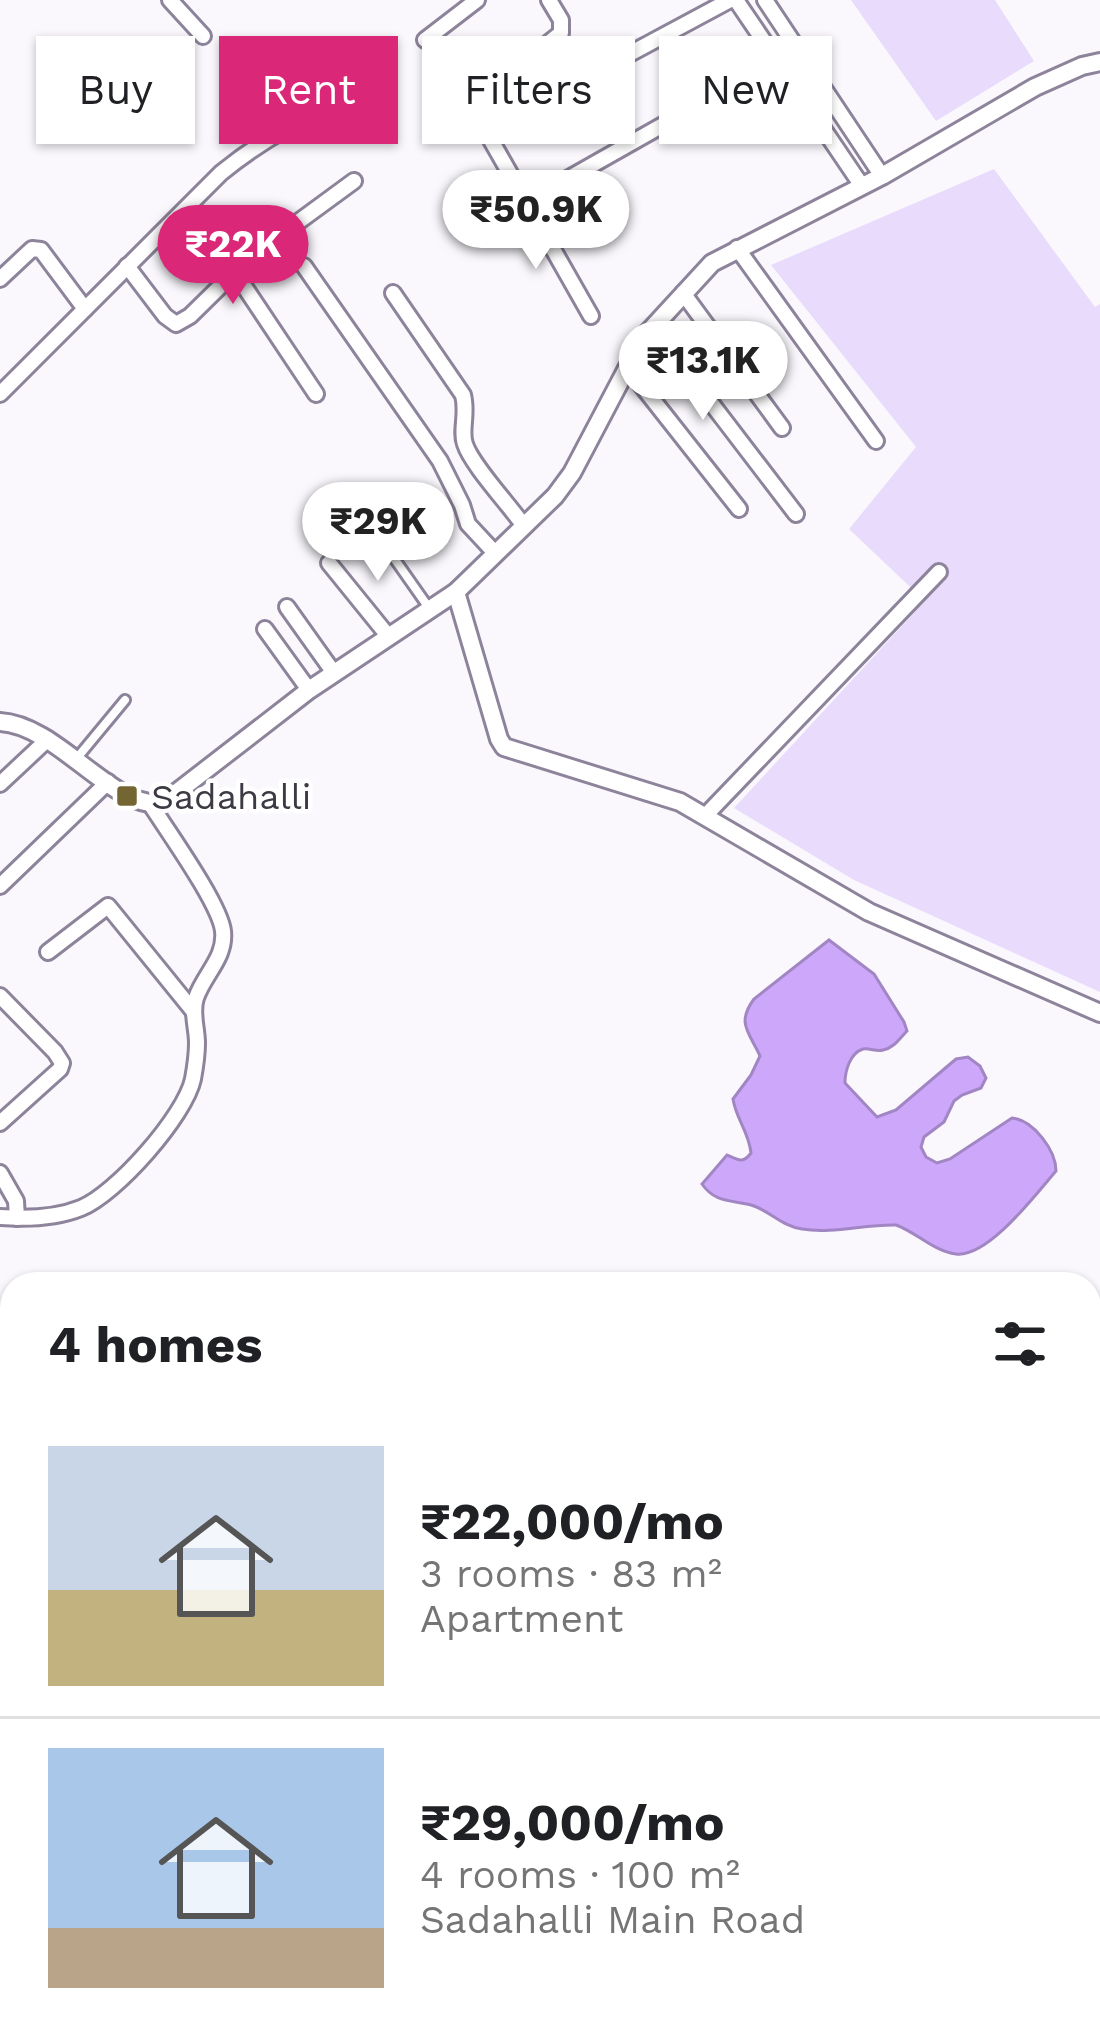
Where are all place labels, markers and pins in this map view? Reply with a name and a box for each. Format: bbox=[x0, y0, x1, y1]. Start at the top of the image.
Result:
pin: ₹50.9K bbox=[438, 170, 634, 272]
pin: ₹22K bbox=[162, 205, 304, 307]
pin: ₹13.1K bbox=[605, 321, 801, 423]
pin: ₹29K bbox=[307, 482, 449, 584]
place label: Sadahalli bbox=[151, 776, 311, 818]
marker: Sadahalli bbox=[114, 783, 140, 809]

